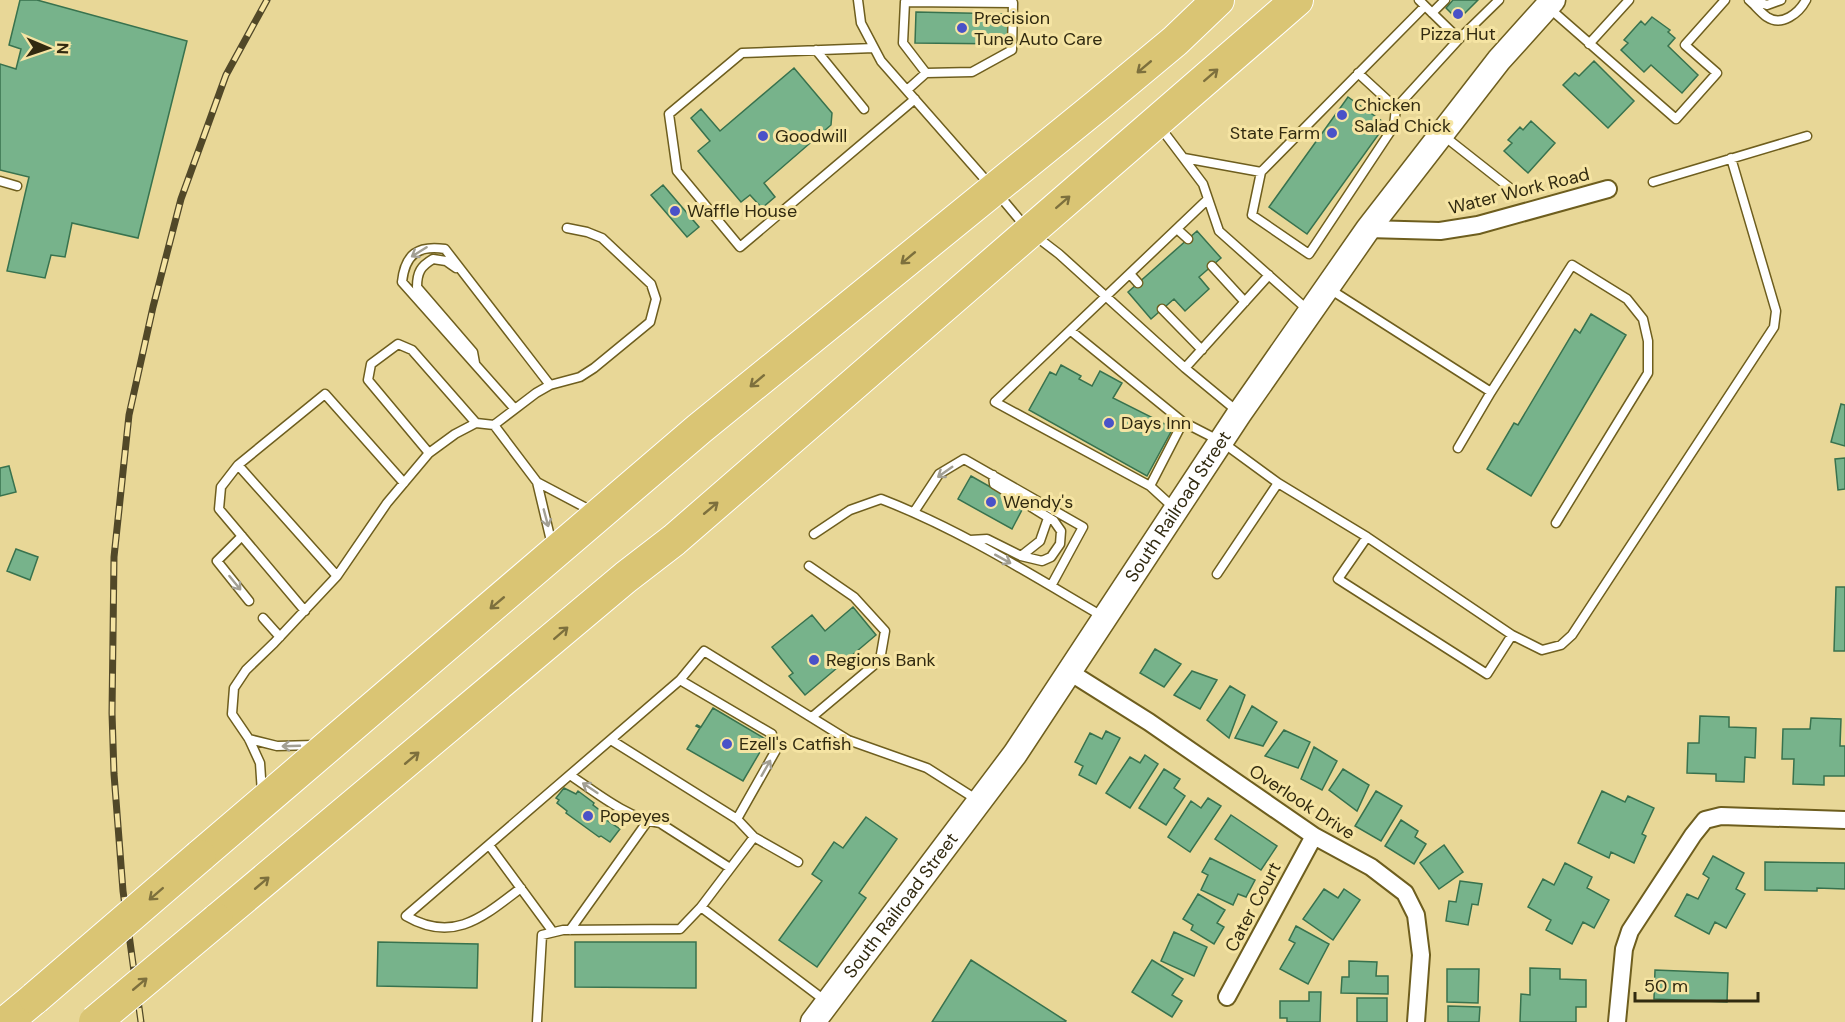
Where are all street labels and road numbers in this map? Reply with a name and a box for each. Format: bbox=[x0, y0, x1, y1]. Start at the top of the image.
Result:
street label: Water Work Road bbox=[1446, 162, 1592, 220]
street label: South Railroad Street bbox=[1120, 426, 1237, 587]
street label: Overlook Drive bbox=[1244, 759, 1360, 845]
street label: South Railroad Street bbox=[838, 828, 964, 983]
street label: Cater Court bbox=[1219, 858, 1287, 956]

